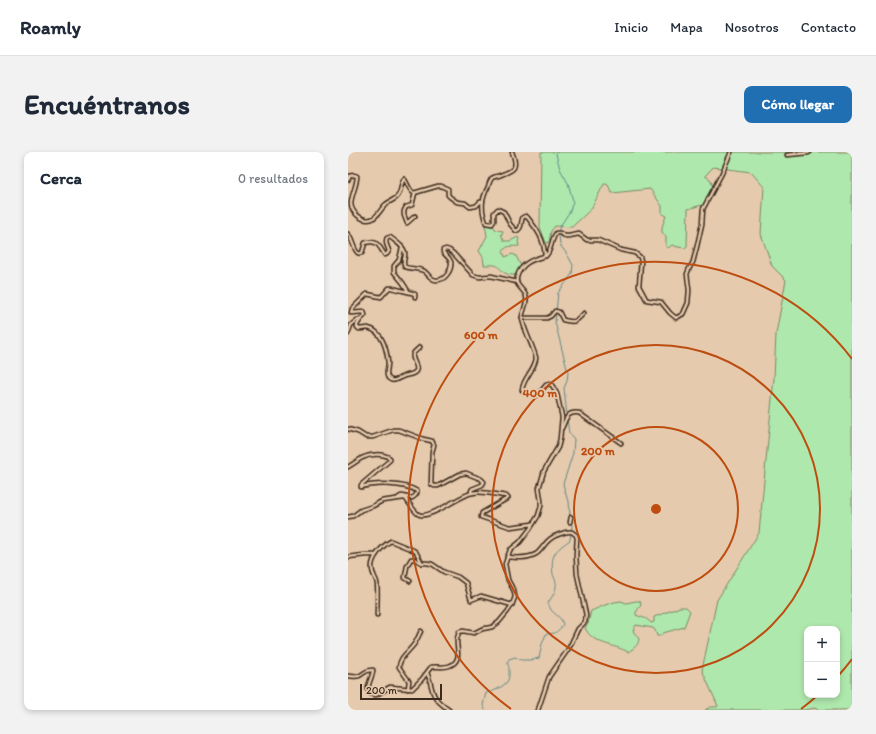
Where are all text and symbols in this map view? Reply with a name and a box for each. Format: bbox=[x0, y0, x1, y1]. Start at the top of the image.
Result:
text: Roamly bbox=[20, 16, 81, 39]
text: Inicio bbox=[614, 19, 648, 36]
text: Mapa bbox=[670, 19, 703, 36]
text: Nosotros bbox=[725, 19, 779, 36]
text: Contacto bbox=[801, 19, 856, 36]
button: Cómo llegar bbox=[744, 86, 852, 123]
text: Encuéntranos bbox=[24, 87, 190, 121]
text: Cerca bbox=[40, 168, 82, 188]
text: 0 resultados bbox=[238, 171, 308, 186]
text: 600 m bbox=[464, 328, 499, 342]
text: 400 m bbox=[523, 386, 558, 400]
text: 200 m bbox=[581, 444, 616, 458]
centre of rings bbox=[649, 502, 663, 516]
map controls bbox=[804, 626, 840, 698]
button: + bbox=[804, 626, 840, 662]
button: − bbox=[804, 662, 840, 698]
scale bar bbox=[360, 682, 442, 701]
text: 200 m bbox=[366, 684, 397, 697]

